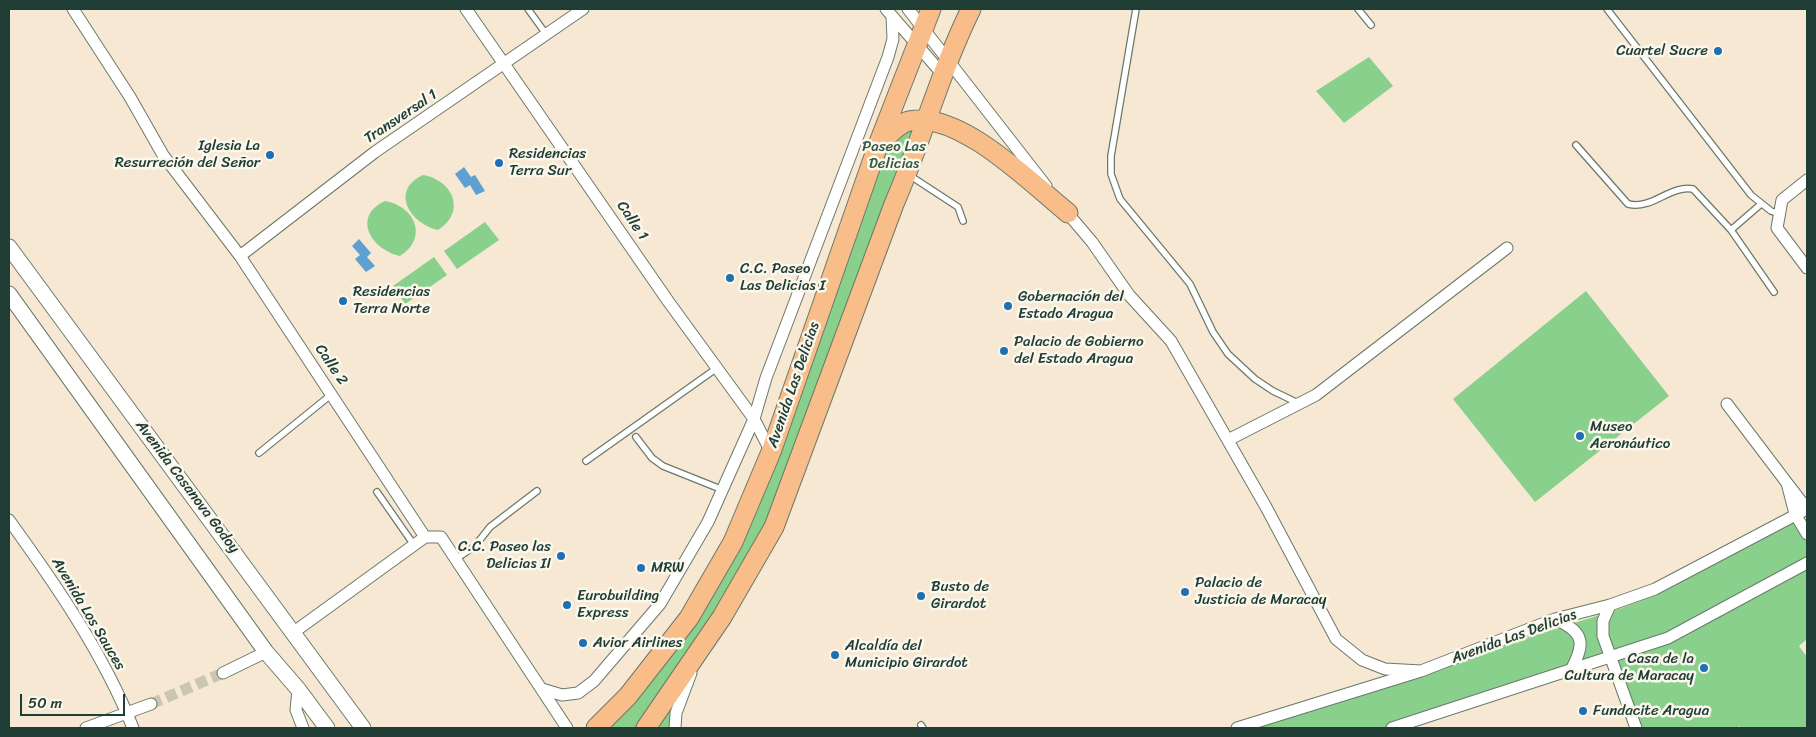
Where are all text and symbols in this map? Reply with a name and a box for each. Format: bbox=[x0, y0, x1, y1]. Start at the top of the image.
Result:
place label: Cuartel Sucre bbox=[1616, 42, 1708, 60]
marker: Cuartel Sucre bbox=[1712, 45, 1724, 57]
street label: Transversal 1 bbox=[361, 86, 441, 148]
place label: Iglesia La Resurreción del Señor bbox=[115, 137, 260, 172]
park label: Paseo Las Delicias bbox=[862, 138, 926, 173]
place label: Residencias Terra Sur bbox=[509, 145, 586, 180]
marker: Iglesia La Resurreción del Señor bbox=[264, 149, 276, 161]
marker: Residencias Terra Sur bbox=[493, 157, 505, 169]
street label: Calle 1 bbox=[612, 198, 652, 244]
place label: C.C. Paseo Las Delicias I bbox=[740, 260, 825, 295]
marker: C.C. Paseo Las Delicias I bbox=[724, 272, 736, 284]
place label: Residencias Terra Norte bbox=[353, 283, 430, 318]
place label: Gobernación del Estado Aragua bbox=[1018, 288, 1124, 323]
marker: Residencias Terra Norte bbox=[337, 295, 349, 307]
marker: Gobernación del Estado Aragua bbox=[1002, 300, 1014, 312]
street label: Avenida Las Delicias bbox=[764, 320, 824, 450]
place label: Palacio de Gobierno del Estado Aragua bbox=[1014, 333, 1144, 368]
street label: Calle 2 bbox=[311, 341, 351, 389]
marker: Palacio de Gobierno del Estado Aragua bbox=[998, 345, 1010, 357]
street label: Avenida Casanova Godoy bbox=[131, 417, 243, 557]
place label: Museo Aeronáutico bbox=[1590, 418, 1670, 453]
marker: Museo Aeronáutico bbox=[1574, 430, 1586, 442]
place label: C.C. Paseo las Delicias II bbox=[458, 538, 551, 573]
marker: C.C. Paseo las Delicias II bbox=[555, 550, 567, 562]
street label: Avenida Los Sauces bbox=[47, 554, 129, 674]
place label: MRW bbox=[651, 559, 684, 577]
marker: MRW bbox=[635, 562, 647, 574]
place label: Palacio de Justicia de Maracay bbox=[1195, 574, 1326, 609]
place label: Busto de Girardot bbox=[931, 578, 989, 613]
marker: Palacio de Justicia de Maracay bbox=[1179, 586, 1191, 598]
place label: Eurobuilding Express bbox=[577, 587, 659, 622]
marker: Busto de Girardot bbox=[915, 590, 927, 602]
marker: Eurobuilding Express bbox=[561, 599, 573, 611]
street label: Avenida Las Delicias bbox=[1449, 606, 1579, 668]
place label: Avior Airlines bbox=[593, 634, 682, 652]
marker: Avior Airlines bbox=[577, 637, 589, 649]
place label: Alcaldía del Municipio Girardot bbox=[845, 637, 968, 672]
marker: Alcaldía del Municipio Girardot bbox=[829, 649, 841, 661]
place label: Casa de la Cultura de Maracay bbox=[1564, 650, 1694, 685]
marker: Casa de la Cultura de Maracay bbox=[1698, 662, 1710, 674]
scale bar bbox=[22, 684, 128, 716]
text: 50 m bbox=[28, 690, 62, 716]
place label: Fundacite Aragua bbox=[1593, 702, 1709, 720]
marker: Fundacite Aragua bbox=[1577, 705, 1589, 717]

